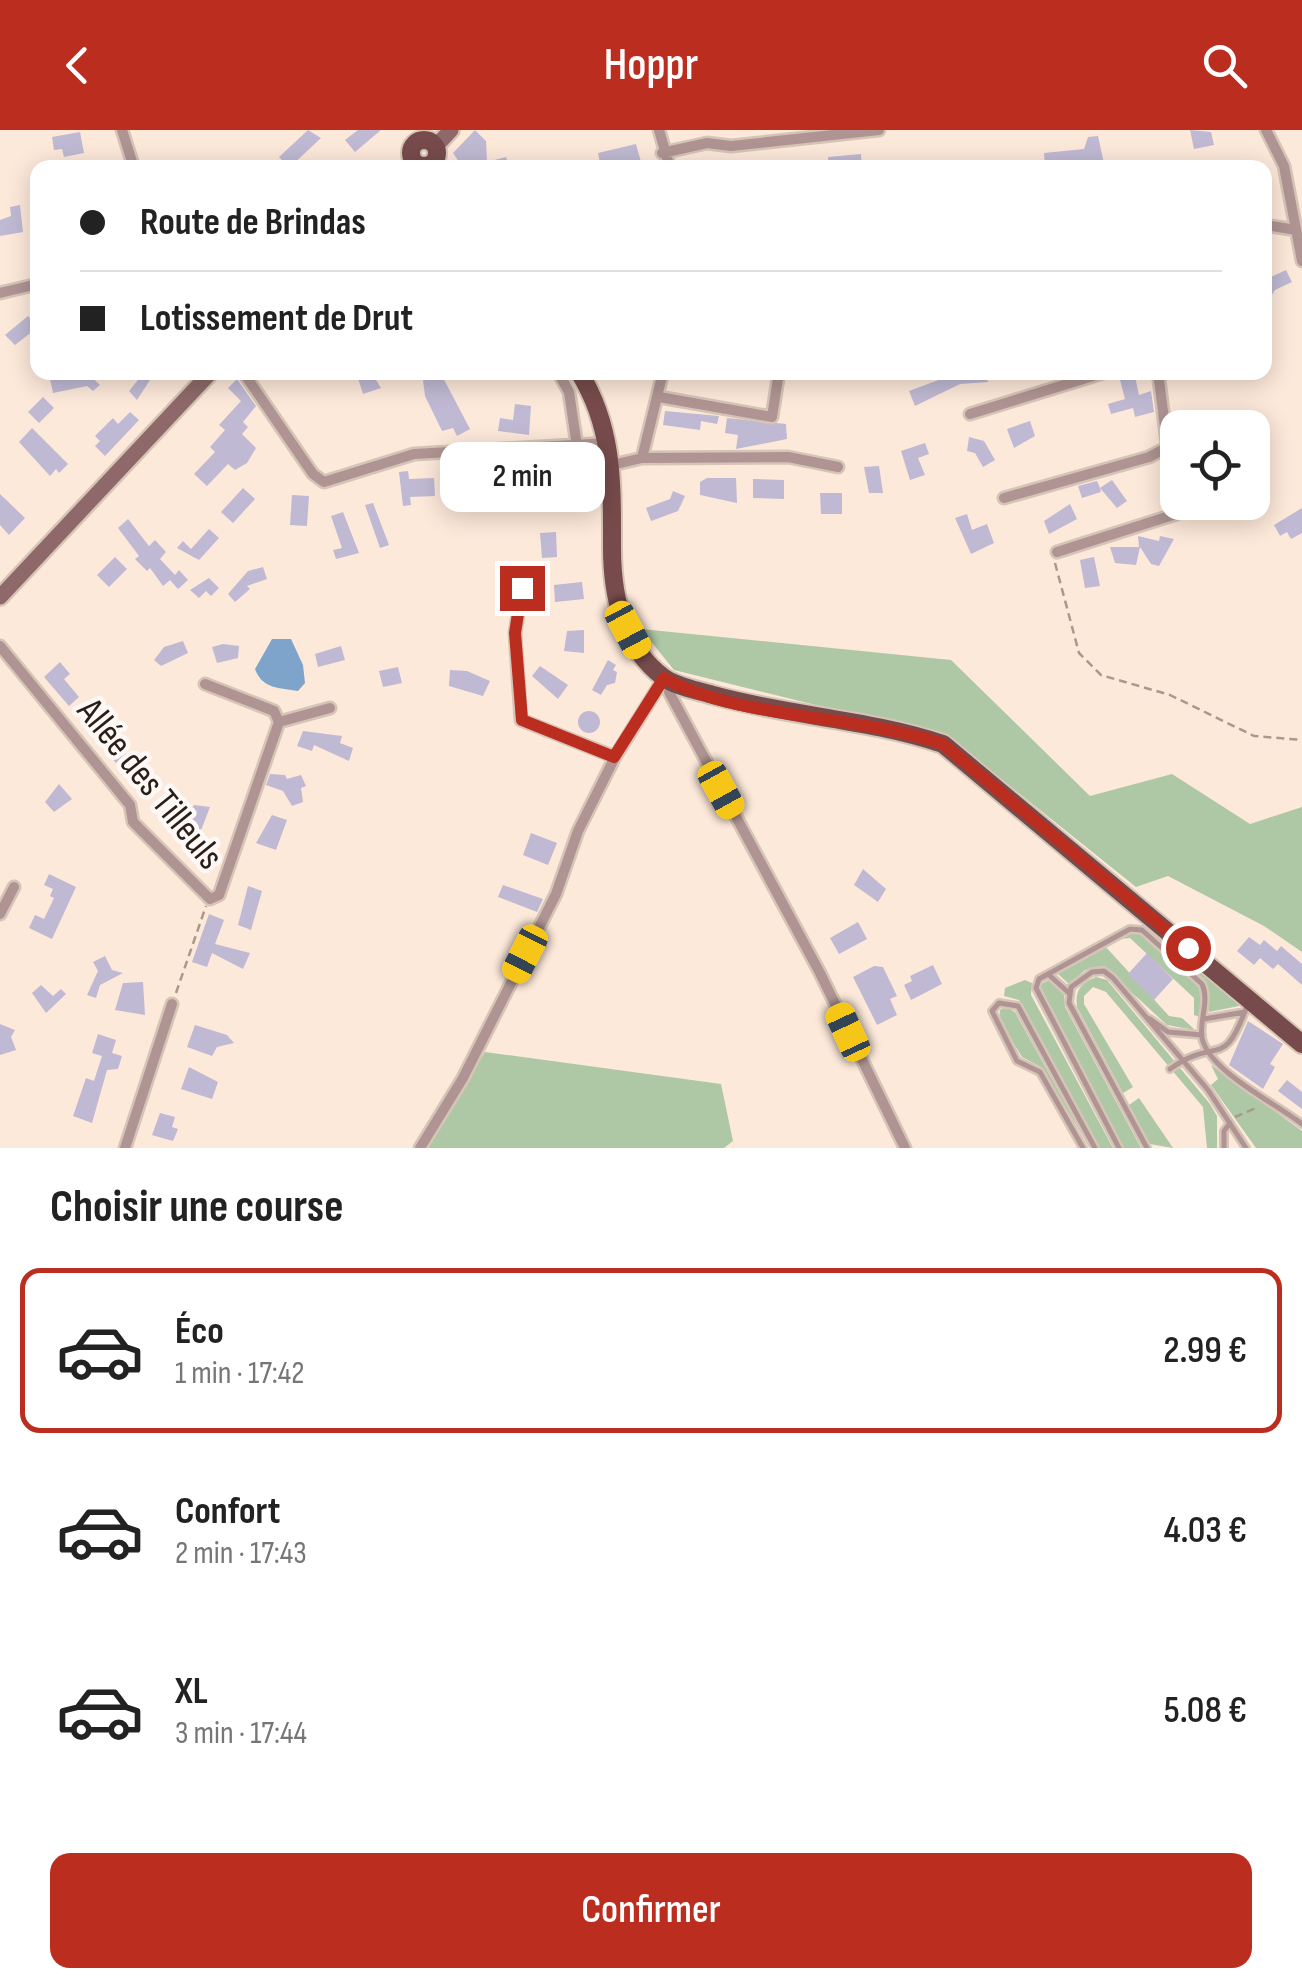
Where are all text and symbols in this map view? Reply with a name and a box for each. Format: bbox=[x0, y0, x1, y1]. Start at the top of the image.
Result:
icon: back bbox=[50, 38, 105, 93]
text: Hoppr bbox=[604, 38, 698, 93]
icon: search bbox=[1197, 38, 1252, 93]
text: Route de Brindas bbox=[140, 200, 366, 245]
text: Lotissement de Drut bbox=[140, 296, 413, 341]
map controls bbox=[1160, 410, 1270, 520]
button: locate bbox=[1160, 410, 1270, 520]
callout: 2 min bbox=[440, 443, 604, 513]
text: 2 min bbox=[493, 457, 552, 496]
route end bbox=[500, 566, 545, 611]
car bbox=[601, 596, 655, 664]
street label: Allée des Tilleuls bbox=[67, 689, 233, 879]
car bbox=[693, 756, 749, 824]
car bbox=[498, 920, 552, 988]
route start bbox=[1166, 926, 1211, 971]
car bbox=[822, 998, 874, 1066]
text: Choisir une course bbox=[50, 1180, 343, 1235]
icon: car bbox=[55, 1306, 145, 1396]
text: Éco bbox=[175, 1309, 224, 1354]
text: 2.99 € bbox=[1163, 1328, 1247, 1373]
text: 1 min · 17:42 bbox=[175, 1354, 305, 1393]
icon: car bbox=[55, 1486, 145, 1576]
text: Confort bbox=[175, 1489, 280, 1534]
text: 4.03 € bbox=[1164, 1508, 1247, 1553]
text: 2 min · 17:43 bbox=[175, 1534, 307, 1573]
icon: car bbox=[55, 1666, 145, 1756]
text: XL bbox=[175, 1669, 208, 1714]
text: 5.08 € bbox=[1164, 1688, 1247, 1733]
text: 3 min · 17:44 bbox=[175, 1714, 307, 1753]
button: Confirmer bbox=[50, 1853, 1252, 1968]

